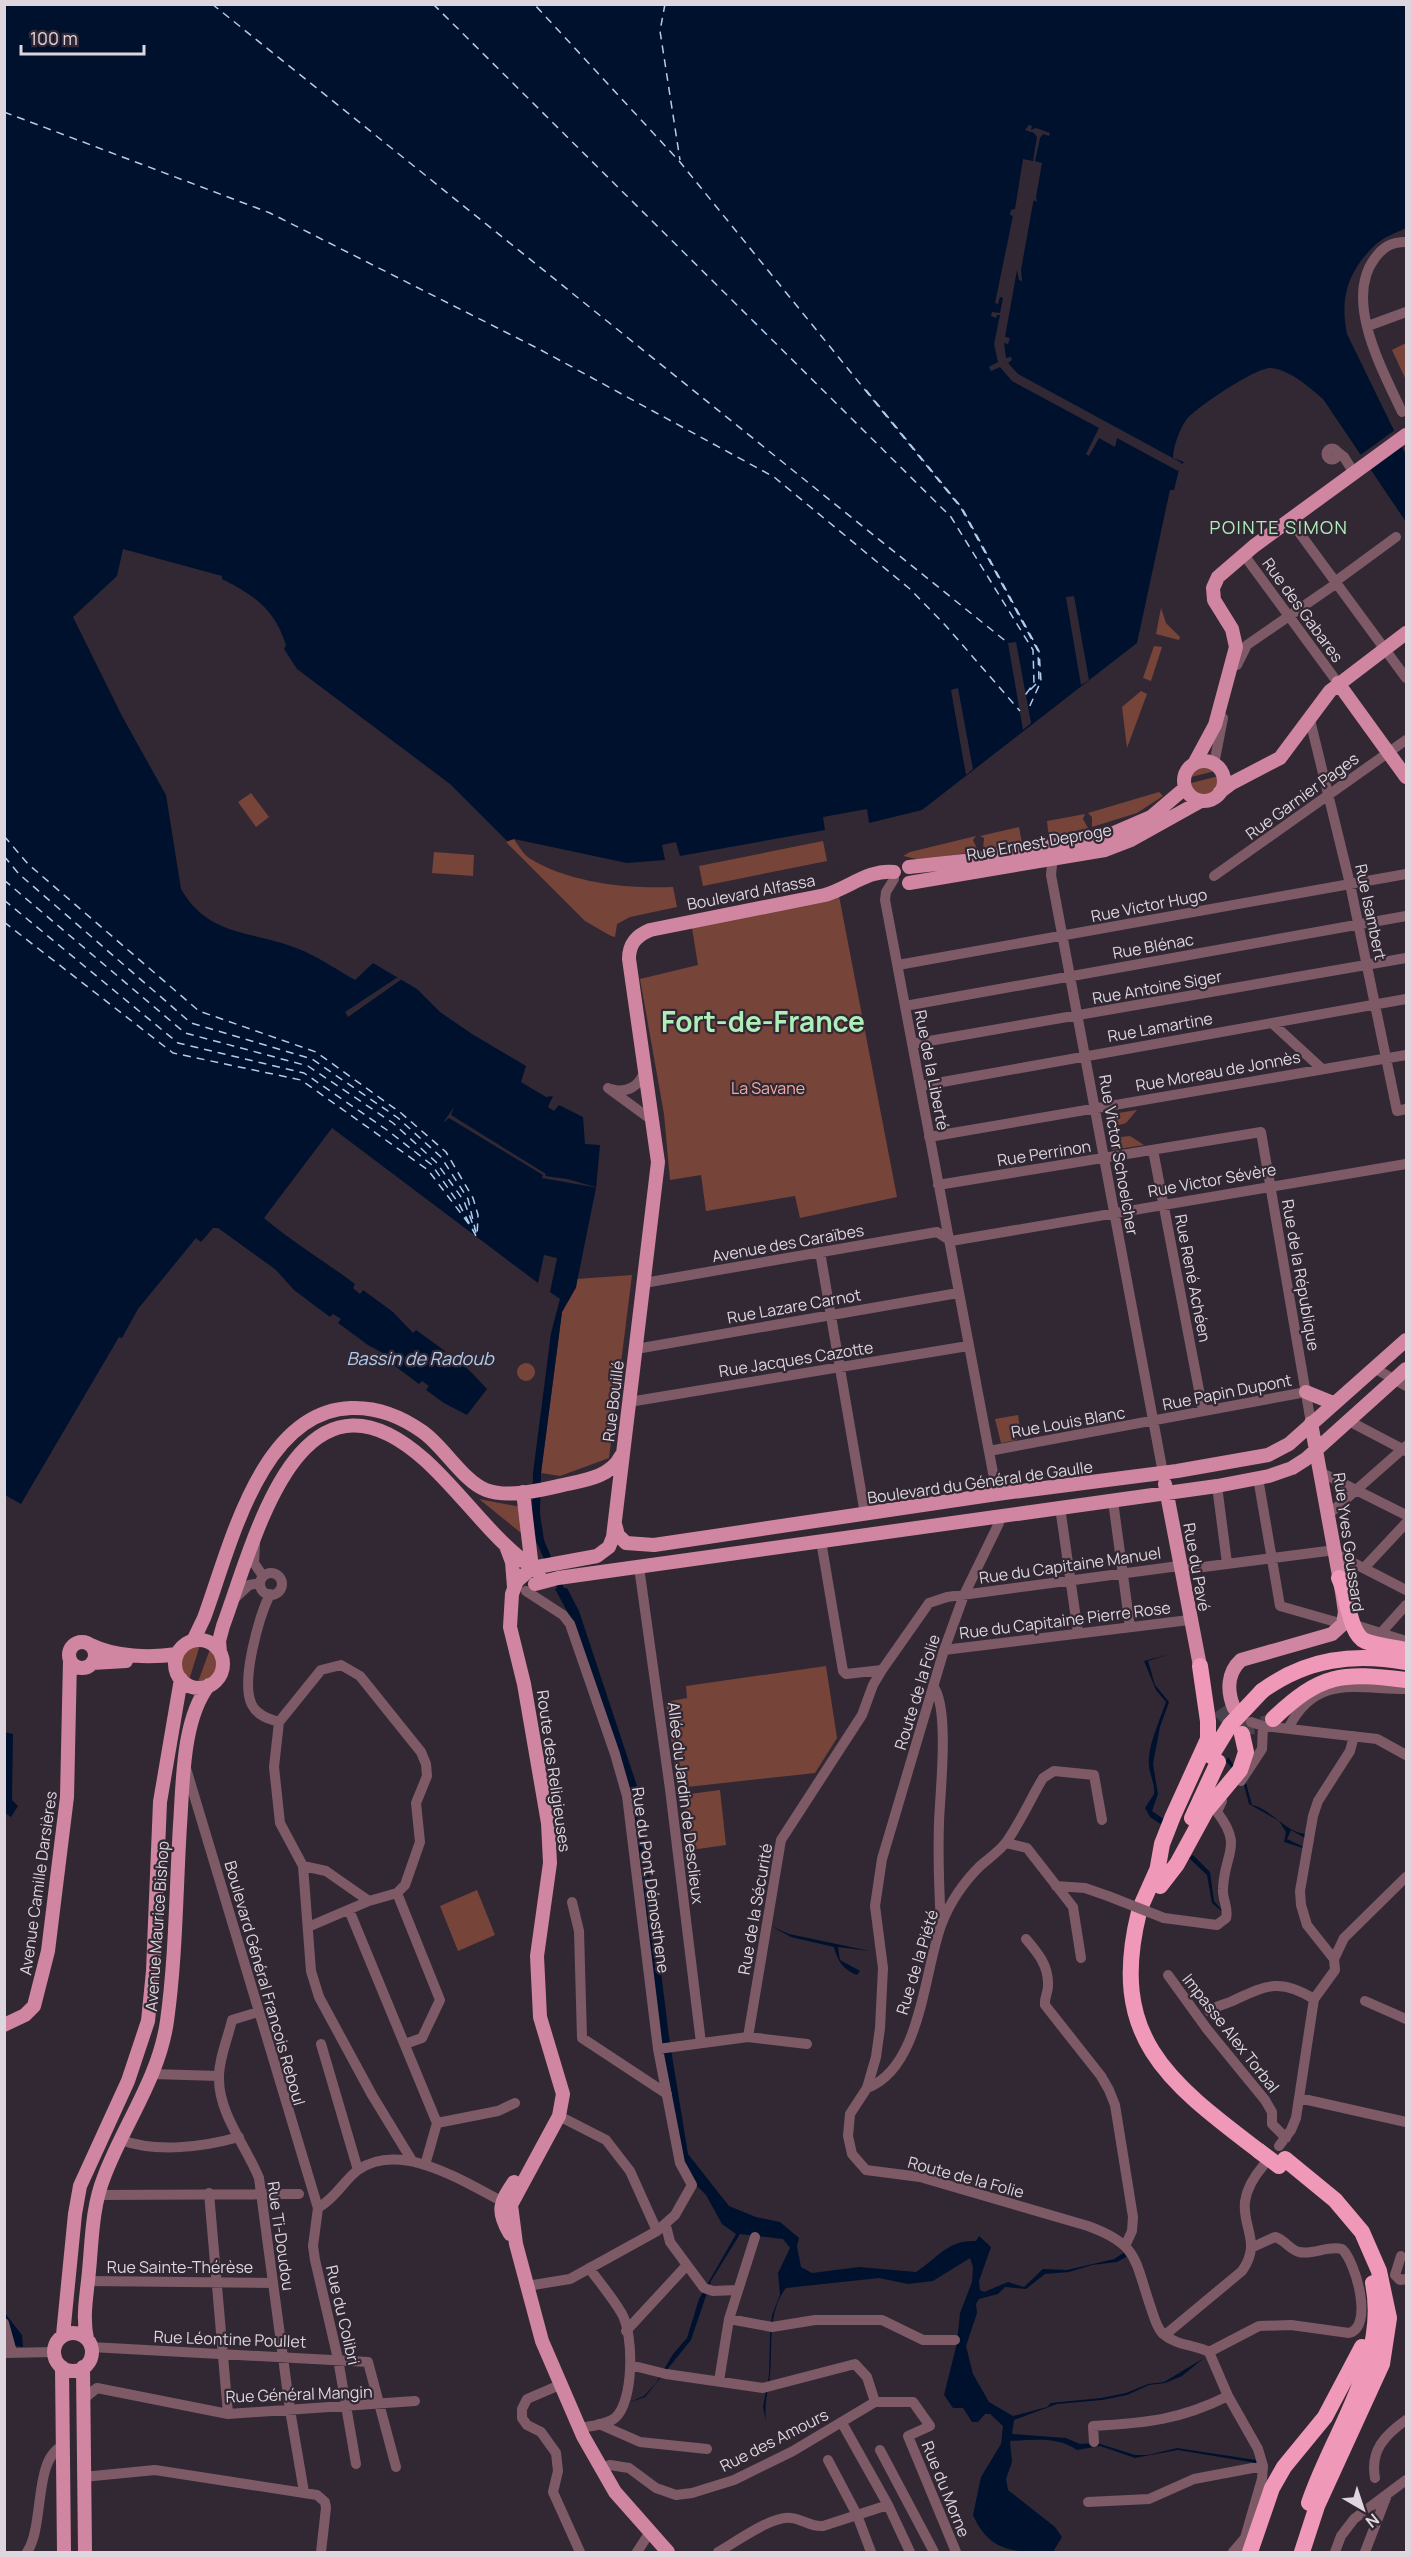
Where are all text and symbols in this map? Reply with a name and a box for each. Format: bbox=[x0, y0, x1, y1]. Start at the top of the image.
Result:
scale bar bbox=[21, 18, 144, 56]
text: 100 m bbox=[30, 26, 78, 50]
district label: POINTE SIMON bbox=[1210, 515, 1348, 539]
street label: Rue des Gabares bbox=[1258, 553, 1348, 667]
street label: Rue Garnier Pages bbox=[1241, 747, 1363, 845]
street label: Rue Ernest Deproge bbox=[965, 818, 1113, 866]
street label: Rue Isambert bbox=[1350, 862, 1392, 962]
street label: Boulevard Alfassa bbox=[685, 869, 817, 915]
street label: Rue Victor Hugo bbox=[1089, 883, 1209, 927]
street label: Rue Blénac bbox=[1111, 928, 1195, 964]
street label: Rue Antoine Siger bbox=[1090, 965, 1224, 1009]
district label: Fort-de-France bbox=[661, 1002, 865, 1040]
street label: Rue Lamartine bbox=[1106, 1007, 1214, 1047]
street label: Rue de la Liberté bbox=[910, 1008, 954, 1132]
street label: Rue Moreau de Jonnès bbox=[1134, 1046, 1302, 1096]
street label: Rue Victor Schoelcher bbox=[1094, 1073, 1144, 1237]
park label: La Savane bbox=[731, 1077, 805, 1099]
street label: Rue Perrinon bbox=[995, 1135, 1093, 1171]
street label: Rue Victor Sévère bbox=[1146, 1158, 1278, 1202]
street label: Rue de la République bbox=[1277, 1198, 1325, 1352]
street label: Rue René Achéen bbox=[1170, 1212, 1216, 1344]
street label: Avenue des Caraïbes bbox=[710, 1219, 866, 1267]
street label: Rue Lazare Carnot bbox=[725, 1283, 863, 1329]
street label: Rue Jacques Cazotte bbox=[717, 1336, 875, 1382]
water label: Bassin de Radoub bbox=[346, 1346, 495, 1370]
street label: Rue Bouillé bbox=[597, 1359, 629, 1443]
street label: Rue Papin Dupont bbox=[1160, 1369, 1294, 1415]
street label: Rue Louis Blanc bbox=[1009, 1401, 1127, 1443]
street label: Boulevard du Général de Gaulle bbox=[866, 1455, 1094, 1509]
street label: Rue Yves Goussard bbox=[1328, 1471, 1370, 1613]
street label: Rue du Pavé bbox=[1178, 1521, 1216, 1613]
street label: Rue du Capitaine Manuel bbox=[978, 1541, 1162, 1589]
street label: Rue du Capitaine Pierre Rose bbox=[958, 1596, 1172, 1644]
street label: Route de la Folie bbox=[889, 1632, 945, 1752]
street label: Route des Religieuses bbox=[532, 1689, 576, 1853]
street label: Allée du Jardin de Desclieux bbox=[663, 1701, 709, 1906]
street label: Rue du Pont Démosthene bbox=[627, 1786, 675, 1974]
street label: Avenue Camille Darsières bbox=[14, 1790, 62, 1976]
street label: Avenue Maurice Bishop bbox=[140, 1840, 174, 2012]
street label: Rue de la Sécurité bbox=[733, 1842, 777, 1976]
street label: Boulevard Général Francois Reboul bbox=[219, 1858, 311, 2108]
street label: Rue de la Piété bbox=[891, 1907, 943, 2017]
street label: Impasse Alex Torbal bbox=[1178, 1969, 1284, 2097]
street label: Route de la Folie bbox=[905, 2151, 1027, 2203]
street label: Rue Ti-Doudou bbox=[262, 2180, 300, 2292]
street label: Rue Sainte-Thérèse bbox=[107, 2256, 253, 2278]
street label: Rue du Colibri bbox=[321, 2263, 365, 2367]
street label: Rue Léontine Poullet bbox=[153, 2325, 307, 2353]
street label: Rue Général Mangin bbox=[225, 2380, 373, 2408]
street label: Rue des Amours bbox=[716, 2403, 832, 2477]
street label: Rue du Morne bbox=[917, 2438, 975, 2540]
north arrow bbox=[1333, 2479, 1393, 2539]
text: N bbox=[1361, 2508, 1384, 2533]

